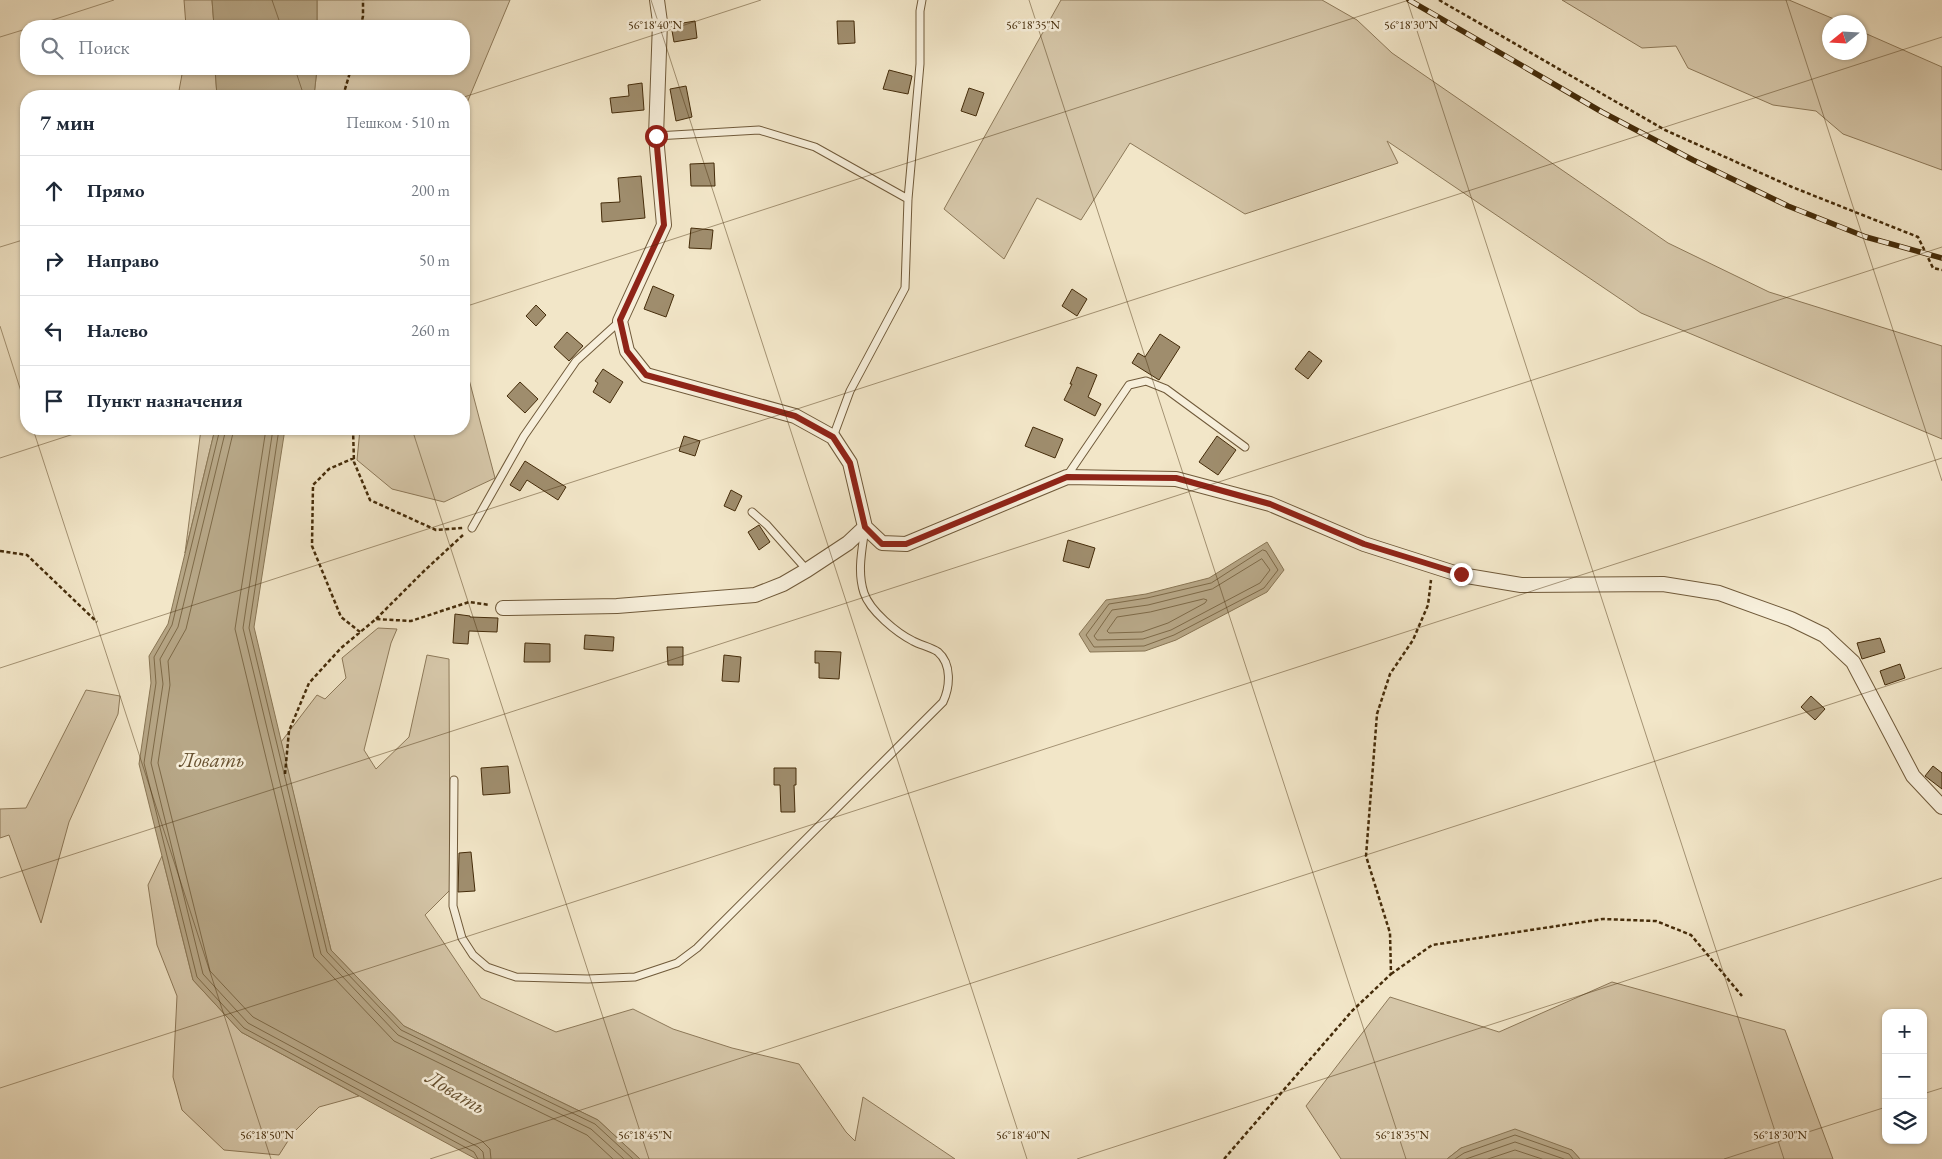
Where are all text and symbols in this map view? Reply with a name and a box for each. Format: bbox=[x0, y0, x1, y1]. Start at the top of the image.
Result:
north arrow bbox=[1822, 15, 1867, 60]
text: 56°18'40"N bbox=[628, 17, 682, 33]
text: 56°18'35"N bbox=[1006, 17, 1060, 33]
text: 56°18'30"N bbox=[1384, 17, 1438, 33]
search box bbox=[20, 20, 470, 75]
icon: search bbox=[38, 34, 66, 62]
text: Поиск bbox=[78, 35, 130, 60]
text: 7 мин bbox=[40, 109, 95, 136]
text: Пешком · 510 m bbox=[346, 112, 450, 133]
route start bbox=[645, 125, 668, 148]
icon: ahead bbox=[40, 177, 68, 205]
text: Прямо bbox=[87, 178, 145, 203]
text: 200 m bbox=[411, 180, 450, 201]
icon: right bbox=[40, 247, 68, 275]
text: Направо bbox=[87, 248, 159, 273]
text: 50 m bbox=[419, 250, 450, 271]
icon: left bbox=[40, 317, 68, 345]
text: Налево bbox=[87, 318, 148, 343]
text: 260 m bbox=[411, 320, 450, 341]
icon: arrive bbox=[40, 387, 68, 415]
text: Пункт назначения bbox=[87, 388, 243, 413]
route end bbox=[1450, 563, 1473, 586]
water label: Ловать bbox=[179, 746, 244, 773]
map controls bbox=[1882, 1009, 1927, 1144]
button: + bbox=[1882, 1009, 1927, 1054]
button: − bbox=[1882, 1054, 1927, 1099]
water label: Ловать bbox=[421, 1063, 491, 1120]
button: layers bbox=[1882, 1099, 1927, 1144]
text: 56°18'50"N bbox=[240, 1127, 294, 1143]
text: 56°18'45"N bbox=[618, 1127, 672, 1143]
text: 56°18'40"N bbox=[996, 1127, 1050, 1143]
text: 56°18'35"N bbox=[1375, 1127, 1429, 1143]
text: 56°18'30"N bbox=[1753, 1127, 1807, 1143]

